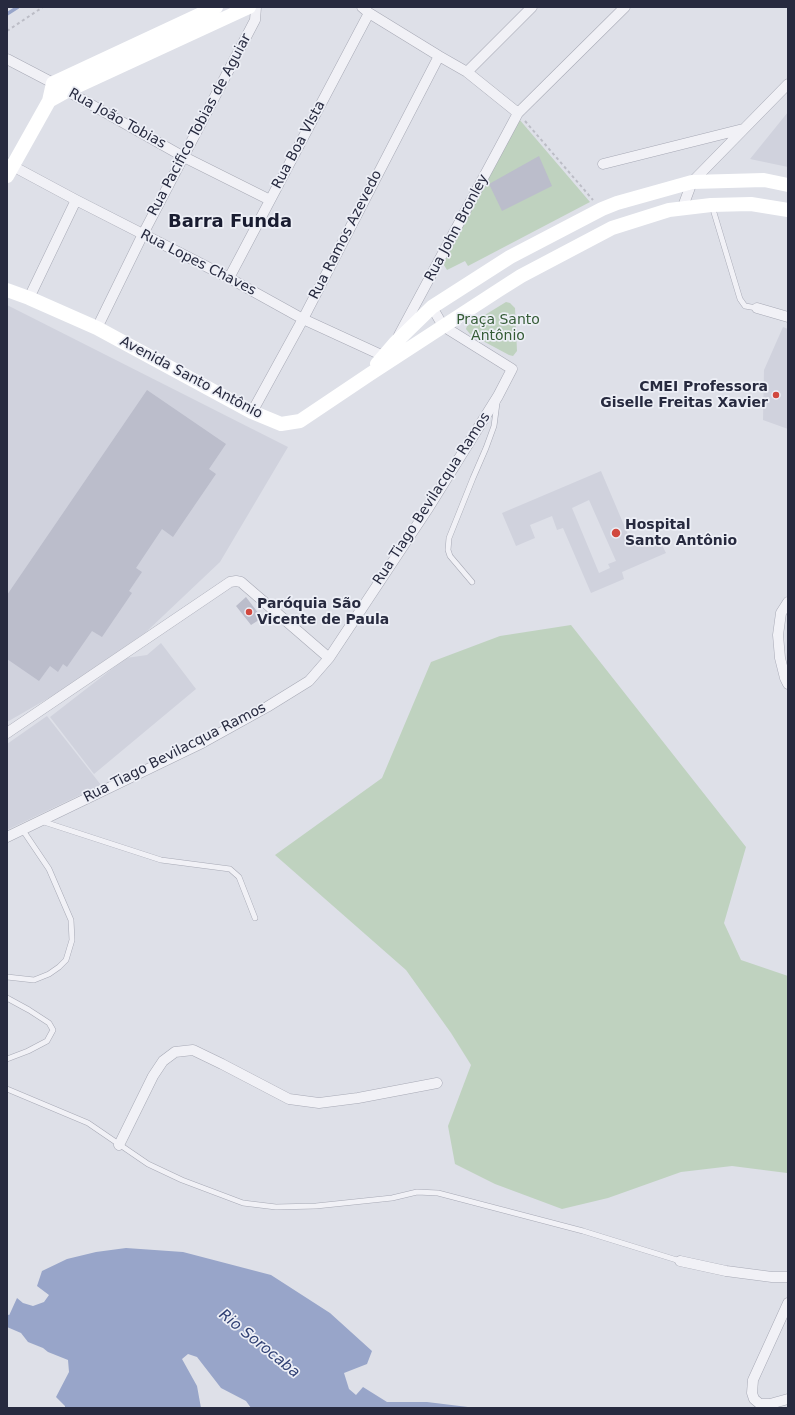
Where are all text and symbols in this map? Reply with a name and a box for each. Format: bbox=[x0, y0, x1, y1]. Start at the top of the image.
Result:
street label: Rua Pacifico Tobias de Aguiar bbox=[145, 31, 255, 219]
street label: Rua João Tobias bbox=[65, 85, 169, 153]
street label: Rua Boa VIsta bbox=[269, 98, 329, 192]
street label: Rua Ramos Azevedo bbox=[306, 168, 386, 302]
street label: Rua John Bronley bbox=[422, 171, 492, 285]
district label: Barra Funda bbox=[168, 211, 292, 233]
street label: Rua Lopes Chaves bbox=[137, 227, 259, 299]
park label: Praça Santo Antônio bbox=[456, 312, 540, 344]
street label: Avenida Santo Antônio bbox=[117, 333, 265, 423]
place label: CMEI Professora Giselle Freitas Xavier bbox=[600, 379, 768, 412]
marker: CMEI Professora Giselle Freitas Xavier bbox=[771, 390, 781, 400]
street label: Rua Tiago Bevilacqua Ramos bbox=[370, 410, 494, 588]
place label: Hospital Santo Antônio bbox=[625, 517, 737, 550]
marker: Hospital Santo Antônio bbox=[610, 527, 622, 539]
place label: Paróquia São Vicente de Paula bbox=[257, 596, 389, 628]
marker: Paróquia São Vicente de Paula bbox=[244, 607, 254, 617]
street label: Rua Tiago Bevilacqua Ramos bbox=[81, 700, 269, 806]
water label: Rio Sorocaba bbox=[215, 1306, 303, 1382]

